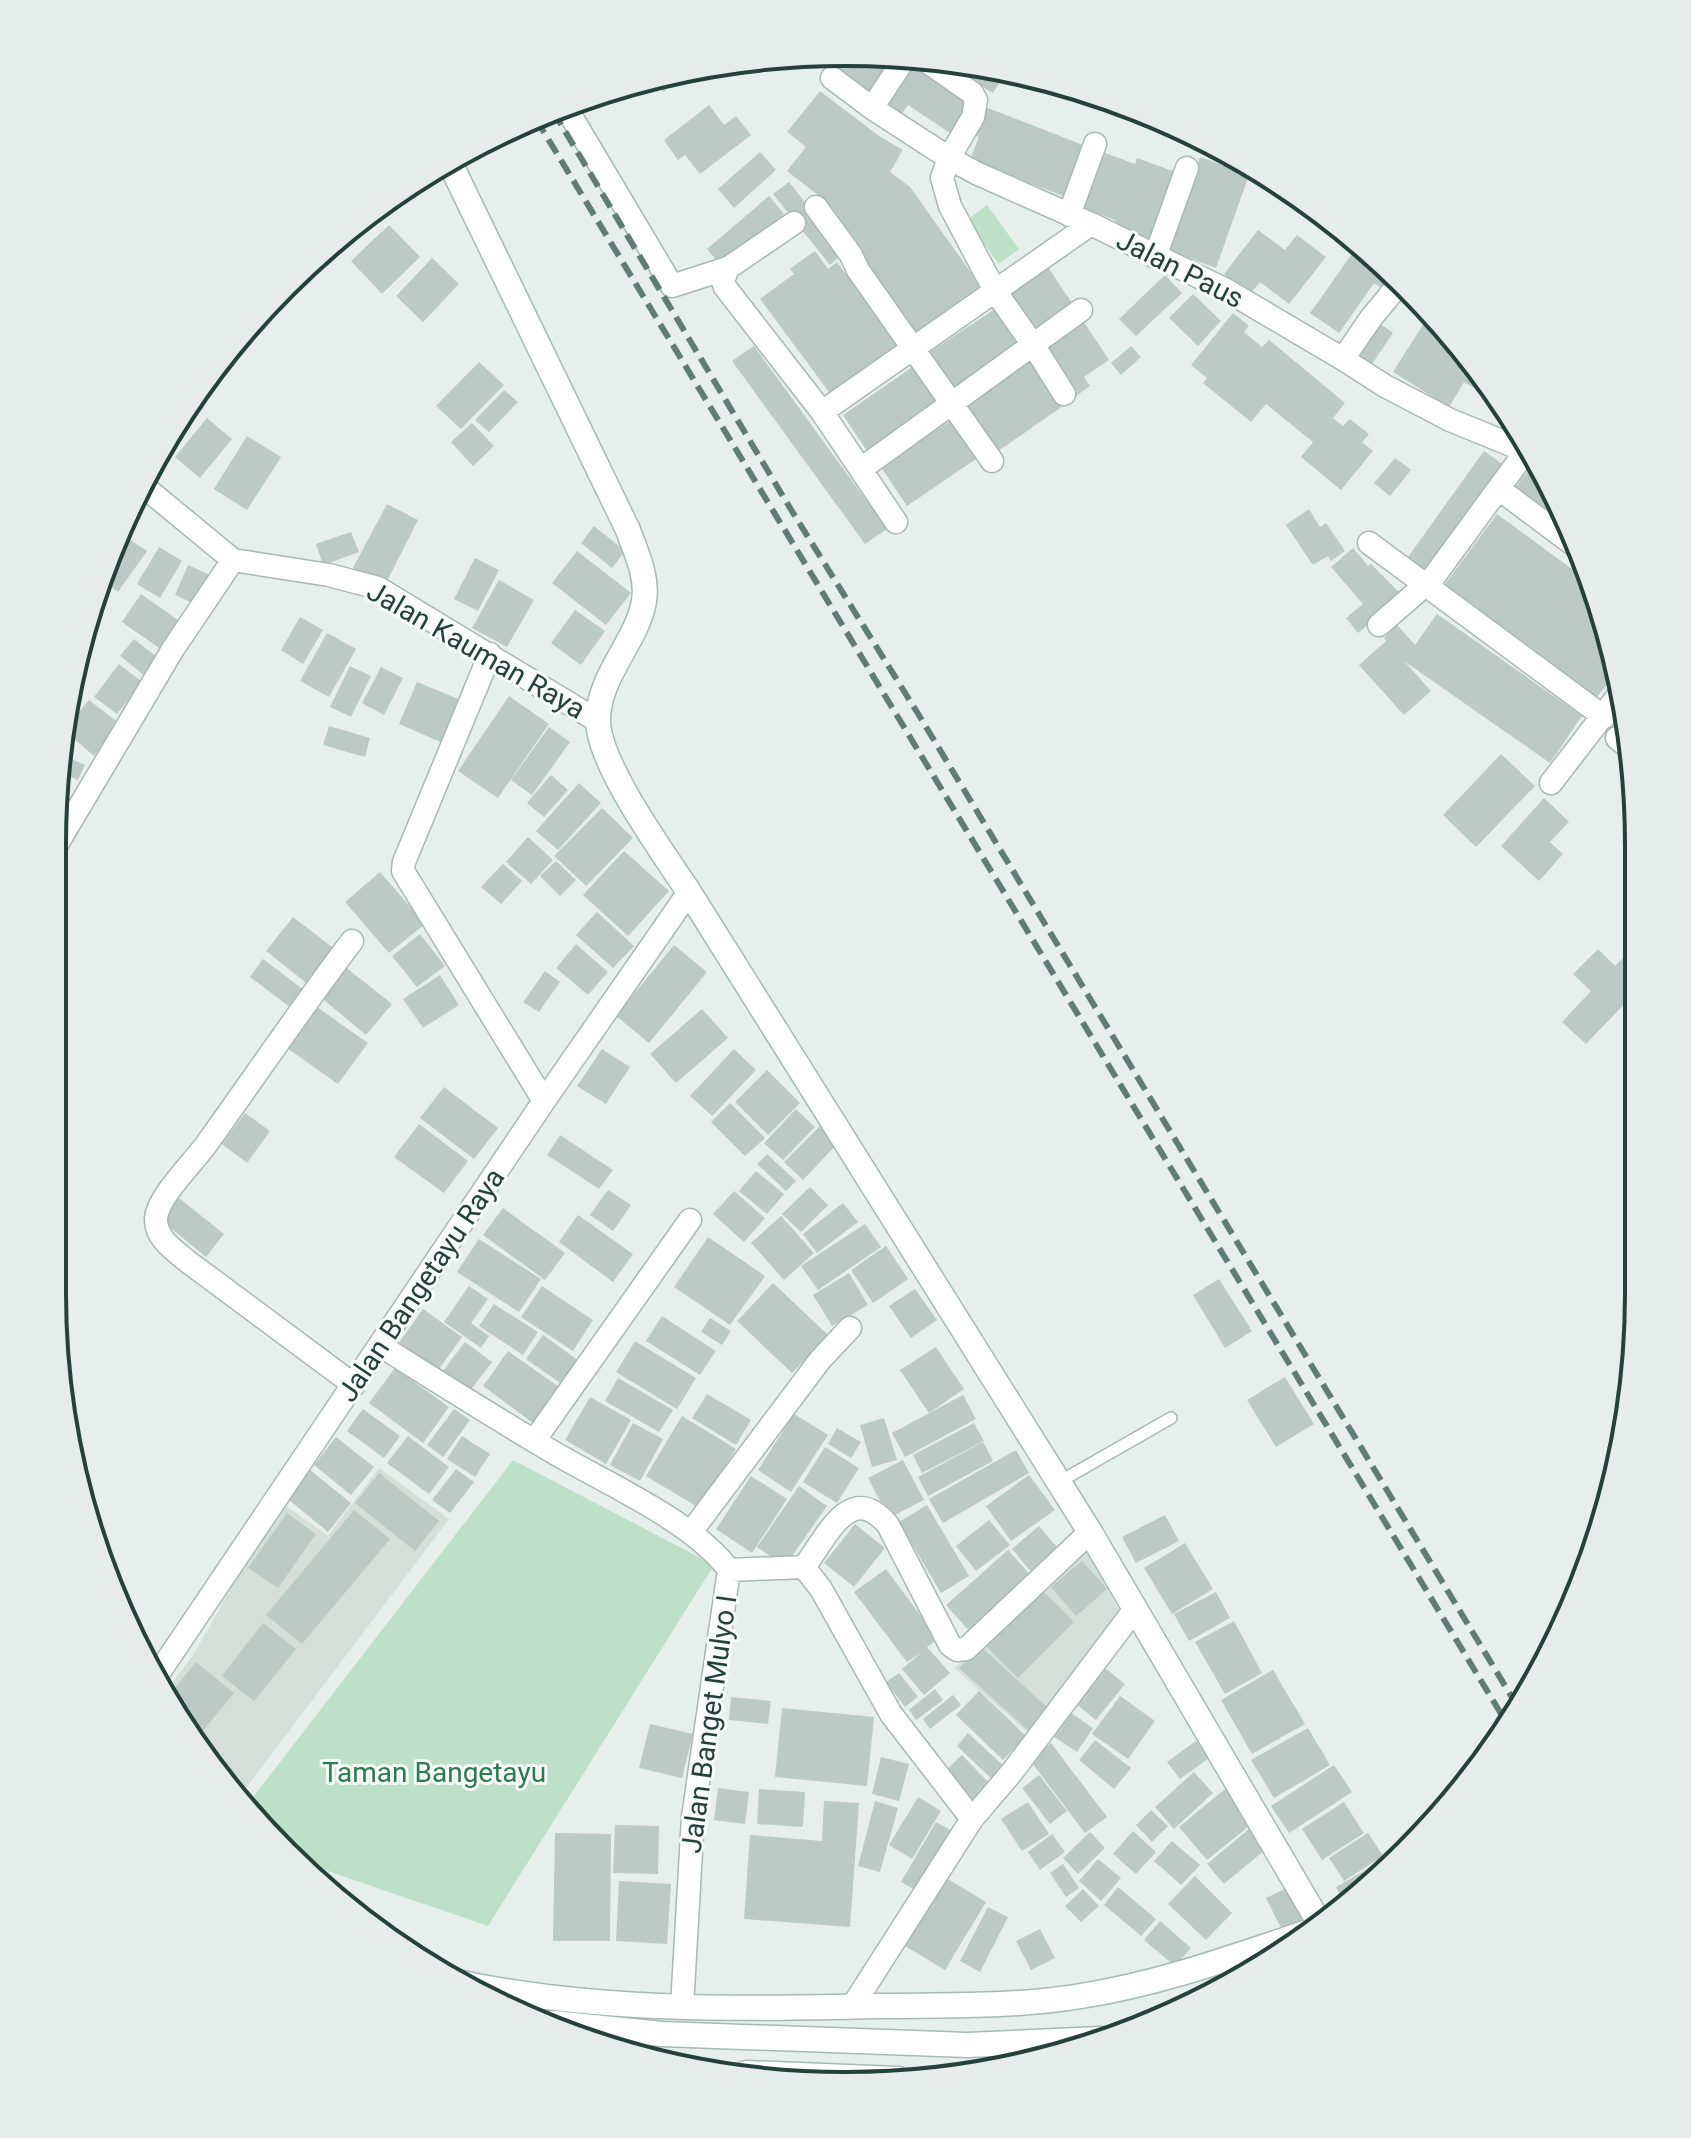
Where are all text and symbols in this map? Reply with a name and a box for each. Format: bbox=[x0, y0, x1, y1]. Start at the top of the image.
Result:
street label: Jalan Paus bbox=[1111, 223, 1249, 315]
street label: Jalan Kauman Raya bbox=[361, 574, 591, 726]
street label: Jalan Bangetayu Raya bbox=[331, 1162, 511, 1408]
street label: Jalan Banget Mulyo I bbox=[675, 1593, 743, 1855]
park label: Taman Bangetayu bbox=[322, 1756, 546, 1789]

